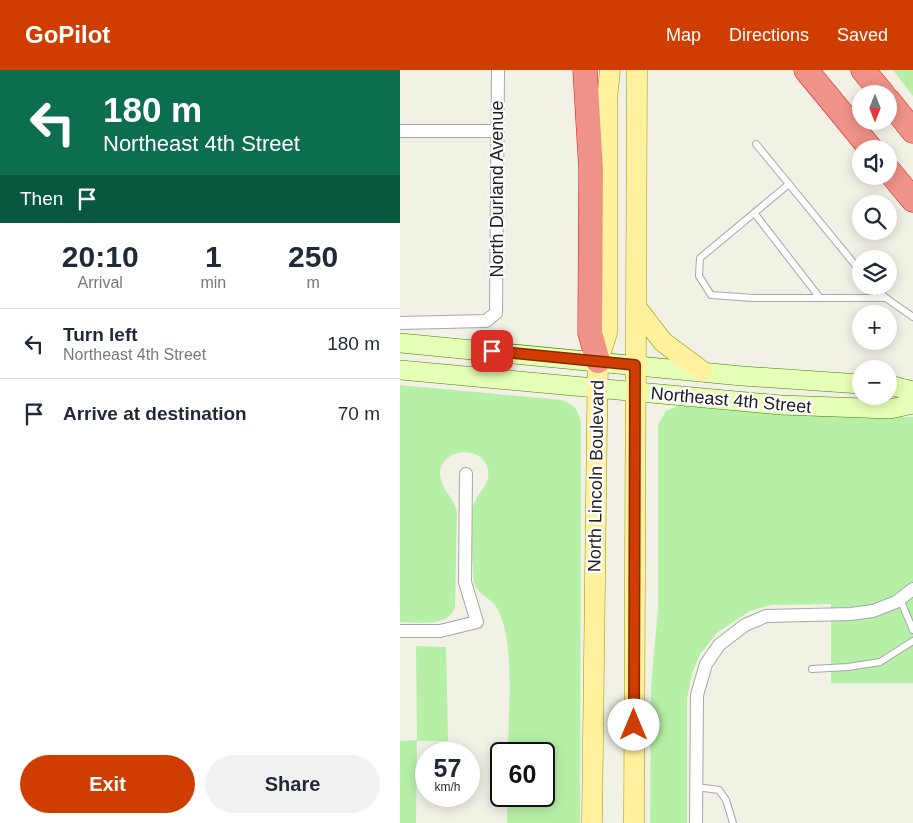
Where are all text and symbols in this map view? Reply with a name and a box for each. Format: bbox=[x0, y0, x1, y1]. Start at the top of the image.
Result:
text: GoPilot bbox=[25, 21, 110, 48]
text: Map bbox=[666, 25, 701, 45]
text: Directions bbox=[729, 25, 809, 45]
text: Saved bbox=[837, 25, 888, 45]
north arrow bbox=[852, 85, 898, 130]
map controls bbox=[852, 85, 897, 405]
icon: left bbox=[20, 90, 85, 155]
text: 180 m bbox=[103, 90, 202, 129]
street label: North Durland Avenue bbox=[487, 101, 507, 277]
text: Northeast 4th Street bbox=[103, 131, 300, 156]
button: sound bbox=[852, 140, 897, 185]
icon: arrive bbox=[73, 185, 101, 213]
text: Then bbox=[20, 188, 63, 209]
button: search bbox=[852, 195, 897, 240]
text: 20:10 bbox=[62, 240, 139, 273]
text: 1 bbox=[205, 240, 222, 273]
text: 250 bbox=[288, 240, 338, 273]
button: layers bbox=[852, 250, 897, 295]
text: Arrival bbox=[78, 274, 123, 291]
text: min bbox=[200, 274, 226, 291]
text: m bbox=[306, 274, 320, 291]
button: + bbox=[852, 305, 897, 350]
text: Turn left bbox=[63, 324, 138, 345]
icon: left bbox=[20, 330, 48, 358]
pin bbox=[471, 330, 513, 372]
text: 180 m bbox=[327, 333, 380, 354]
icon: arrive bbox=[478, 337, 506, 365]
text: Northeast 4th Street bbox=[63, 346, 206, 363]
button: − bbox=[852, 360, 897, 405]
street label: North Lincoln Boulevard bbox=[584, 380, 608, 572]
street label: Northeast 4th Street bbox=[650, 383, 812, 417]
icon: arrive bbox=[20, 400, 48, 428]
text: Arrive at destination bbox=[63, 403, 247, 424]
text: 70 m bbox=[338, 403, 380, 424]
position arrow bbox=[607, 698, 659, 750]
speed limit sign: 60 bbox=[490, 742, 555, 807]
text: 57 bbox=[434, 754, 461, 782]
button: Exit bbox=[20, 755, 195, 813]
button: Share bbox=[205, 755, 380, 813]
text: km/h bbox=[434, 780, 461, 794]

